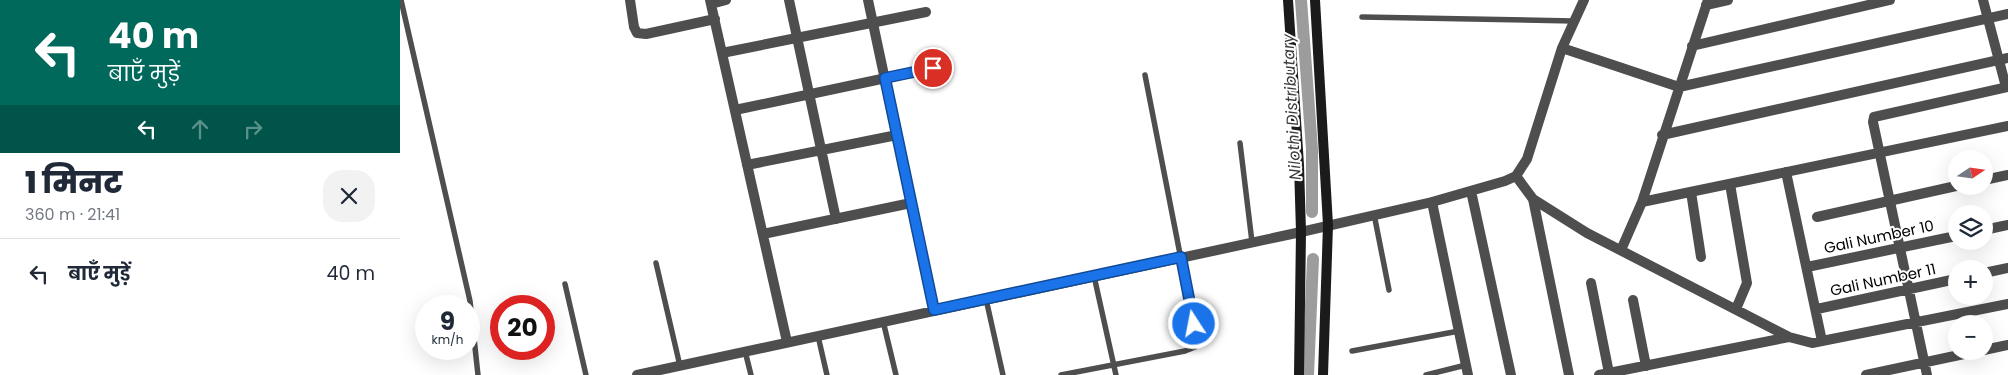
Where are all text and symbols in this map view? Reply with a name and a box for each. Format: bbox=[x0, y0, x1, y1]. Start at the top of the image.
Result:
text: 40 m bbox=[108, 11, 199, 60]
icon: left bbox=[25, 20, 90, 85]
water label: Nilothi Distributary bbox=[1276, 32, 1307, 181]
pin bbox=[912, 47, 954, 89]
icon: arrive bbox=[919, 54, 947, 82]
text: बाएँ मुड़ें bbox=[108, 58, 180, 89]
icon: left bbox=[133, 115, 161, 143]
icon: ahead bbox=[186, 115, 214, 143]
icon: right bbox=[239, 115, 267, 143]
north arrow bbox=[1948, 150, 1992, 195]
map controls bbox=[1948, 150, 1993, 360]
text: 1 मिनट bbox=[25, 161, 122, 204]
button: close bbox=[323, 170, 375, 222]
text: 360 m · 21:41 bbox=[25, 203, 120, 226]
button: layers bbox=[1948, 205, 1993, 250]
street label: Gali Number 10 bbox=[1822, 215, 1936, 258]
street label: Gali Number 11 bbox=[1828, 258, 1938, 301]
icon: left bbox=[25, 260, 53, 288]
text: बाएँ मुड़ें bbox=[68, 260, 130, 287]
text: 40 m bbox=[326, 260, 375, 287]
button: + bbox=[1948, 260, 1993, 305]
speed limit sign: 20 bbox=[490, 295, 555, 360]
position arrow bbox=[1167, 297, 1219, 349]
text: 9 bbox=[440, 304, 455, 339]
button: − bbox=[1948, 315, 1993, 360]
text: km/h bbox=[432, 331, 463, 348]

